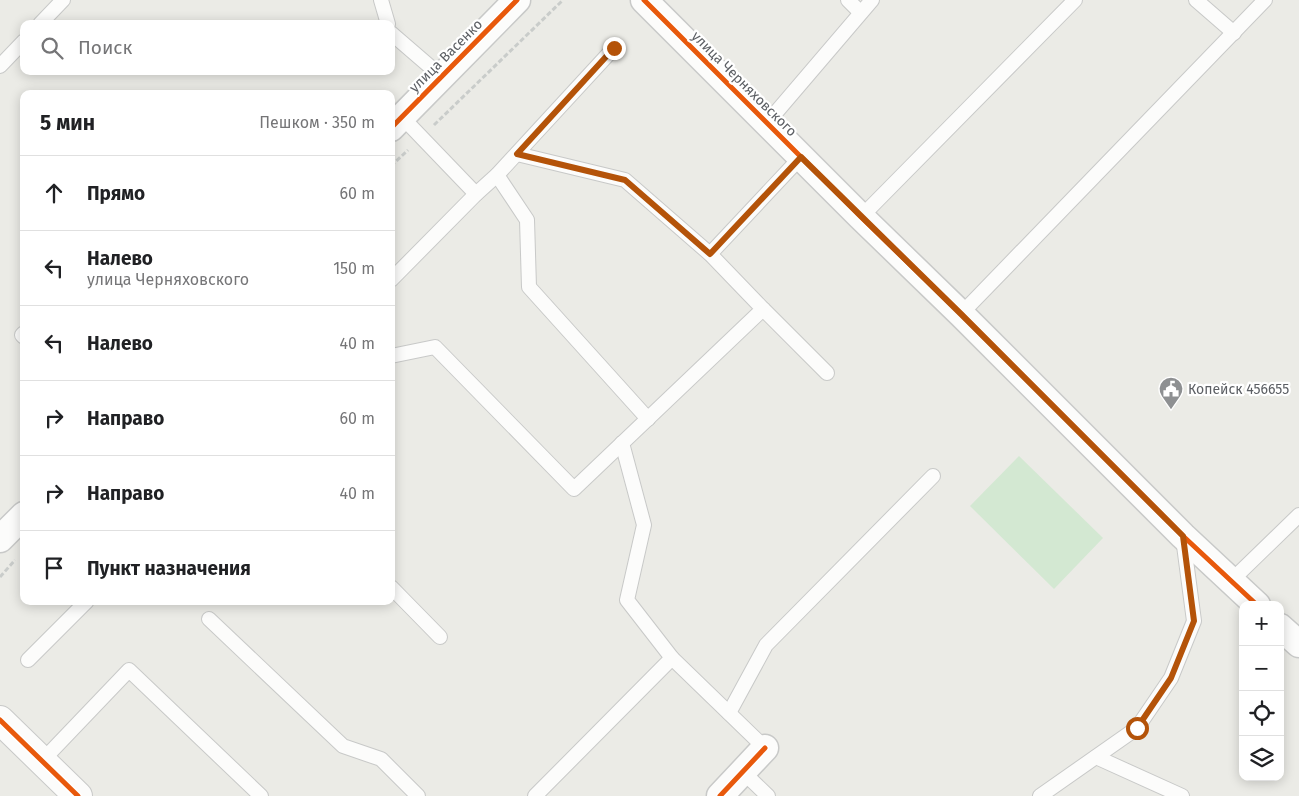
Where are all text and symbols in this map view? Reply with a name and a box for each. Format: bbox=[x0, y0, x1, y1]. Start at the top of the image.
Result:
street label: улица Васенко bbox=[406, 16, 486, 96]
search box bbox=[20, 20, 395, 75]
street label: улица Черняховского bbox=[688, 28, 800, 140]
icon: search bbox=[38, 34, 66, 62]
text: Поиск bbox=[78, 36, 132, 59]
route end bbox=[603, 37, 626, 60]
text: 5 мин bbox=[40, 110, 95, 136]
text: Пешком · 350 m bbox=[259, 113, 375, 132]
icon: ahead bbox=[40, 179, 68, 207]
text: Прямо bbox=[87, 182, 145, 205]
text: 60 m bbox=[340, 184, 375, 203]
text: Налево bbox=[87, 247, 153, 270]
icon: left bbox=[40, 254, 68, 282]
text: 150 m bbox=[333, 259, 375, 278]
text: улица Черняховского bbox=[87, 270, 249, 289]
icon: left bbox=[40, 329, 68, 357]
text: Налево bbox=[87, 332, 153, 355]
text: 40 m bbox=[340, 334, 375, 353]
public building icon: Копейск 456655 bbox=[1158, 376, 1184, 410]
place label: Копейск 456655 bbox=[1188, 381, 1289, 398]
icon: right bbox=[40, 404, 68, 432]
text: Направо bbox=[87, 407, 164, 430]
text: 60 m bbox=[340, 409, 375, 428]
icon: right bbox=[40, 479, 68, 507]
text: Направо bbox=[87, 482, 164, 505]
text: 40 m bbox=[340, 484, 375, 503]
icon: arrive bbox=[40, 554, 68, 582]
text: Пункт назначения bbox=[87, 557, 251, 580]
map controls bbox=[1239, 601, 1284, 781]
button: + bbox=[1239, 601, 1284, 646]
button: − bbox=[1239, 646, 1284, 691]
button: locate bbox=[1239, 691, 1284, 736]
route start bbox=[1126, 717, 1149, 740]
button: layers bbox=[1239, 736, 1284, 781]

